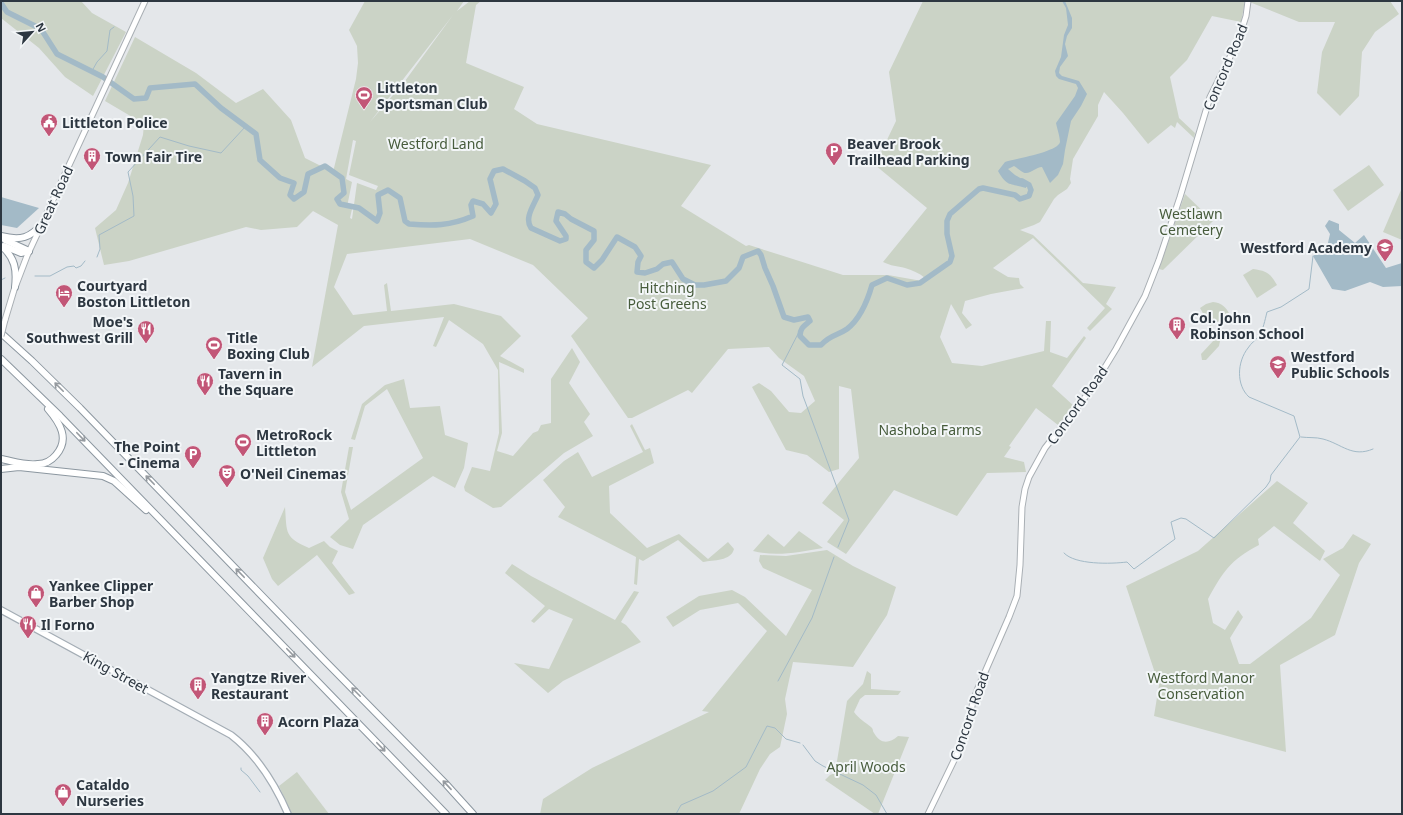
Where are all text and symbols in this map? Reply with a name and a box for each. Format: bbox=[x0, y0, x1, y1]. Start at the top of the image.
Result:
north arrow bbox=[12, 12, 52, 52]
text: N bbox=[33, 20, 50, 35]
street label: Concord Road bbox=[1198, 21, 1252, 113]
place label: Littleton Sportsman Club bbox=[377, 78, 488, 113]
sports icon: Littleton Sportsman Club bbox=[354, 85, 374, 110]
public building icon: Littleton Police bbox=[39, 112, 59, 137]
place label: Littleton Police bbox=[62, 113, 168, 132]
park label: Westford Land bbox=[388, 134, 484, 153]
place label: Beaver Brook Trailhead Parking bbox=[847, 134, 970, 169]
parking icon: Beaver Brook Trailhead Parking bbox=[824, 141, 844, 166]
building icon: Town Fair Tire bbox=[82, 146, 102, 171]
place label: Town Fair Tire bbox=[105, 147, 202, 166]
street label: Great Road bbox=[29, 163, 77, 237]
park label: Westlawn Cemetery bbox=[1159, 204, 1224, 239]
school or university icon: Westford Academy bbox=[1375, 237, 1395, 262]
place label: Westford Academy bbox=[1240, 238, 1372, 257]
place label: Courtyard Boston Littleton bbox=[77, 276, 190, 311]
park label: Hitching Post Greens bbox=[627, 278, 707, 313]
hotel icon: Courtyard Boston Littleton bbox=[54, 283, 74, 308]
place label: Col. John Robinson School bbox=[1190, 308, 1304, 343]
place label: Moe's Southwest Grill bbox=[26, 312, 133, 347]
building icon: Col. John Robinson School bbox=[1167, 315, 1187, 340]
restaurant icon: Moe's Southwest Grill bbox=[136, 319, 156, 344]
place label: Title Boxing Club bbox=[227, 328, 310, 363]
sports icon: Title Boxing Club bbox=[204, 335, 224, 360]
place label: Westford Public Schools bbox=[1291, 347, 1390, 382]
school or university icon: Westford Public Schools bbox=[1268, 354, 1288, 379]
street label: Concord Road bbox=[1042, 362, 1112, 448]
place label: Tavern in the Square bbox=[218, 364, 294, 399]
restaurant icon: Tavern in the Square bbox=[195, 371, 215, 396]
one-way arrow bbox=[54, 382, 64, 392]
park label: Nashoba Farms bbox=[878, 420, 982, 439]
place label: MetroRock Littleton bbox=[256, 425, 333, 460]
one-way arrow bbox=[76, 432, 86, 442]
sports icon: MetroRock Littleton bbox=[233, 432, 253, 457]
place label: The Point - Cinema bbox=[114, 437, 180, 472]
parking icon: The Point - Cinema bbox=[183, 444, 203, 469]
theatre icon: O'Neil Cinemas bbox=[217, 463, 237, 488]
place label: O'Neil Cinemas bbox=[240, 464, 346, 483]
one-way arrow bbox=[145, 475, 155, 485]
one-way arrow bbox=[235, 568, 245, 578]
place label: Yankee Clipper Barber Shop bbox=[49, 576, 154, 611]
shop icon: Yankee Clipper Barber Shop bbox=[26, 583, 46, 608]
restaurant icon: Il Forno bbox=[18, 614, 38, 639]
place label: Il Forno bbox=[41, 615, 95, 634]
street label: King Street bbox=[80, 646, 152, 698]
one-way arrow bbox=[286, 648, 296, 658]
place label: Yangtze River Restaurant bbox=[211, 668, 307, 703]
park label: Westford Manor Conservation bbox=[1148, 668, 1255, 703]
street label: Concord Road bbox=[945, 669, 993, 763]
building icon: Yangtze River Restaurant bbox=[188, 675, 208, 700]
one-way arrow bbox=[351, 687, 361, 697]
building icon: Acorn Plaza bbox=[255, 711, 275, 736]
place label: Acorn Plaza bbox=[278, 712, 359, 731]
one-way arrow bbox=[376, 742, 386, 752]
park label: April Woods bbox=[826, 757, 906, 776]
place label: Cataldo Nurseries bbox=[76, 775, 144, 810]
one-way arrow bbox=[442, 780, 452, 790]
shop icon: Cataldo Nurseries bbox=[53, 782, 73, 807]

